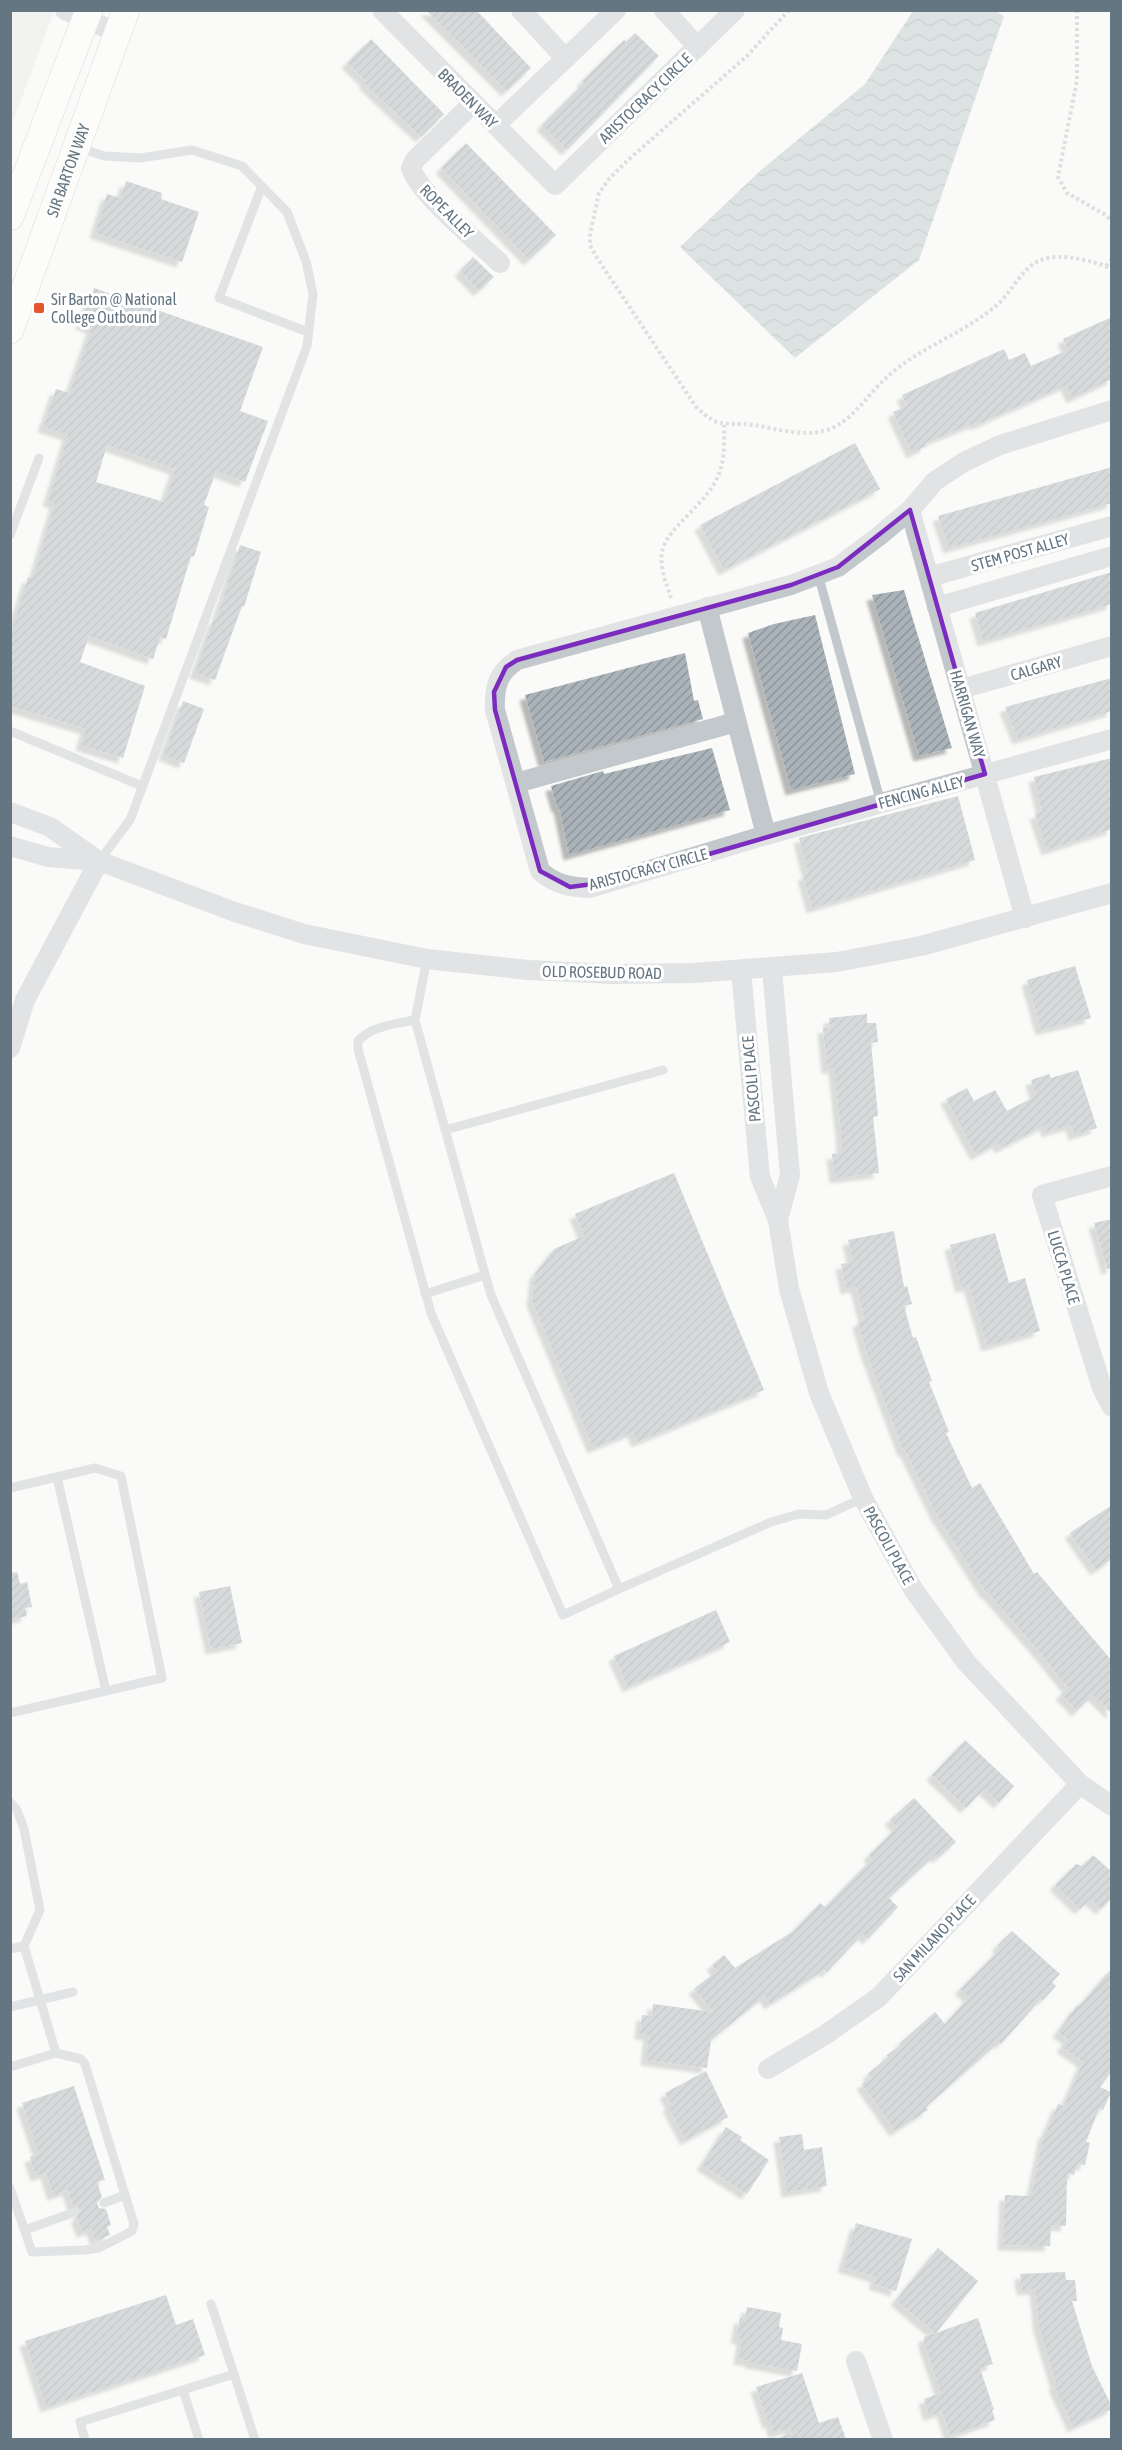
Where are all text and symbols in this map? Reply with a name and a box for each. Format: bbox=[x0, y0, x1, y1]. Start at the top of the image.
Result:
street label: ARISTOCRACY CIRCLE bbox=[595, 49, 695, 147]
street label: BRADEN WAY bbox=[435, 65, 502, 132]
street label: SIR BARTON WAY bbox=[43, 120, 93, 219]
street label: ROPE ALLEY bbox=[417, 181, 478, 242]
place label: Sir Barton @ National College Outbound bbox=[51, 290, 177, 327]
marker: Sir Barton @ National College Outbound bbox=[32, 301, 46, 315]
street label: STEM POST ALLEY bbox=[969, 529, 1072, 575]
street label: CALGARY bbox=[1008, 652, 1064, 684]
street label: HARRIGAN WAY bbox=[947, 668, 989, 761]
street label: FENCING ALLEY bbox=[876, 772, 967, 812]
street label: ARISTOCRACY CIRCLE bbox=[587, 845, 709, 893]
street label: OLD ROSEBUD ROAD bbox=[542, 962, 662, 982]
street label: PASCOLI PLACE bbox=[738, 1035, 764, 1123]
street label: LUCCA PLACE bbox=[1044, 1228, 1084, 1306]
street label: PASCOLI PLACE bbox=[860, 1503, 918, 1587]
street label: SAN MILANO PLACE bbox=[889, 1891, 979, 1985]

